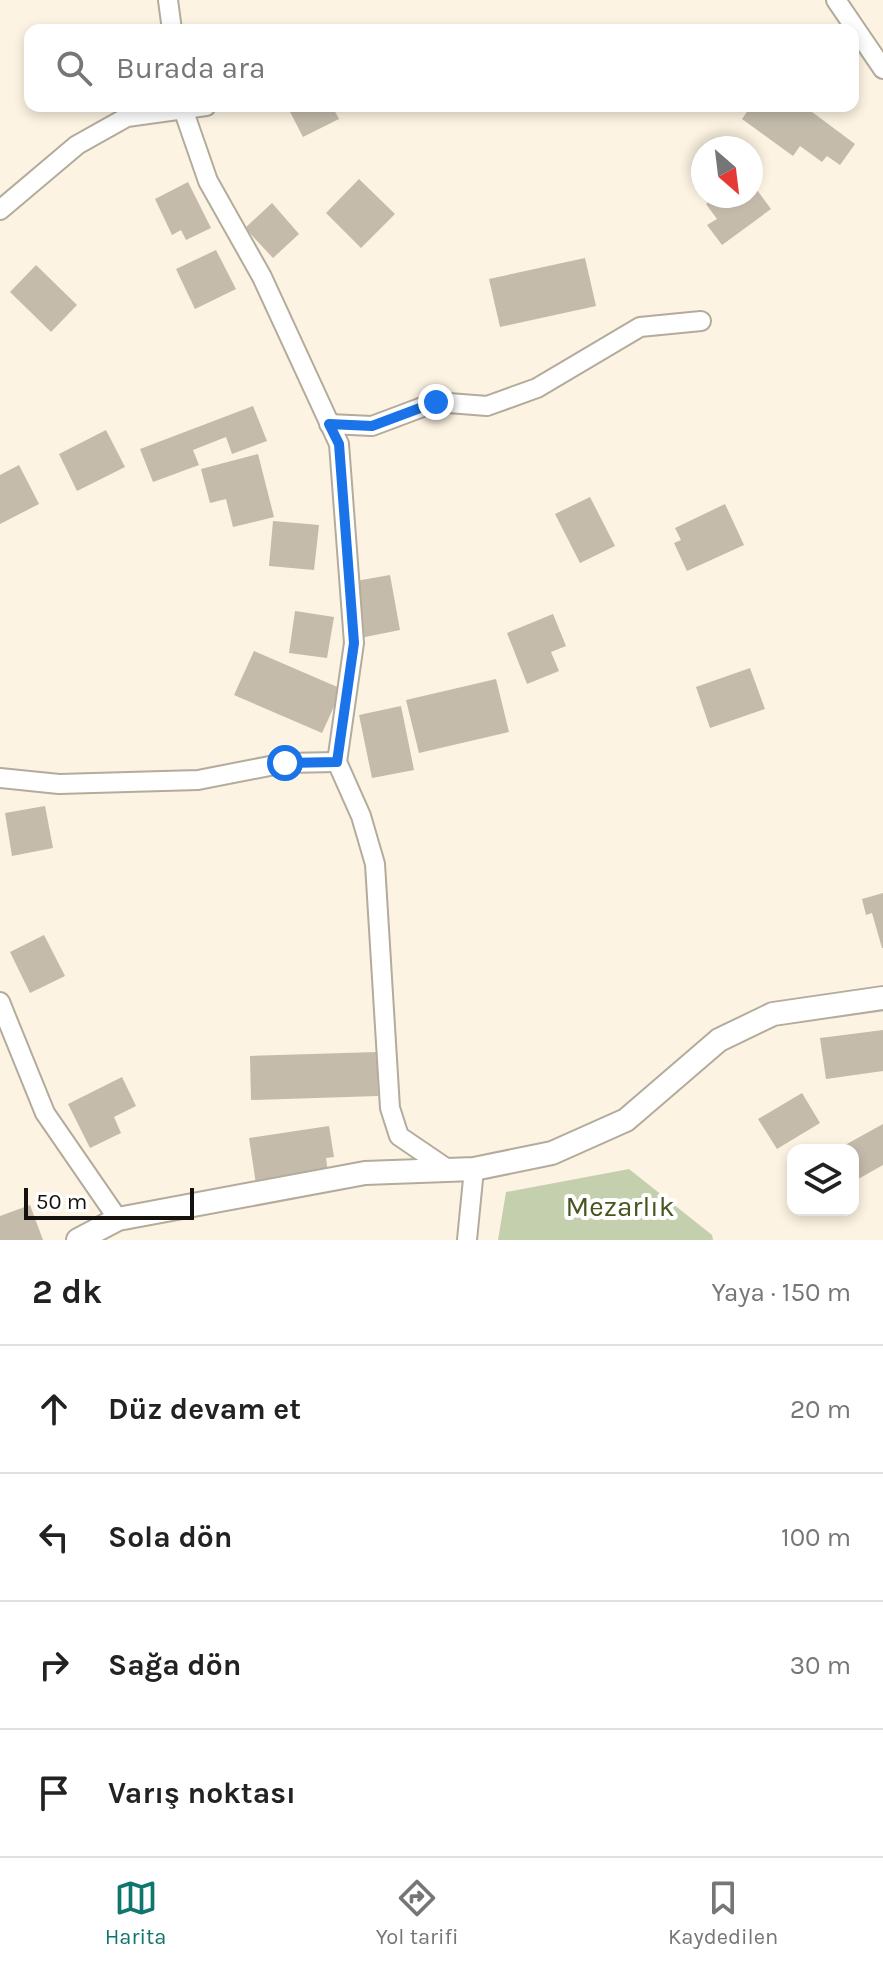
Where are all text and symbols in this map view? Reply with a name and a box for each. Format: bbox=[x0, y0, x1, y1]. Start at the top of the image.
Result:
search box bbox=[24, 24, 859, 112]
icon: search bbox=[52, 46, 96, 90]
text: Burada ara bbox=[116, 50, 265, 86]
north arrow bbox=[691, 136, 763, 208]
route end bbox=[418, 384, 454, 420]
route start bbox=[267, 745, 303, 781]
map controls bbox=[787, 1144, 859, 1216]
button: layers bbox=[787, 1144, 859, 1216]
scale bar bbox=[24, 1184, 194, 1220]
text: 50 m bbox=[36, 1189, 87, 1215]
park label: Mezarlık bbox=[566, 1190, 674, 1223]
text: 2 dk bbox=[32, 1272, 102, 1312]
text: Yaya · 150 m bbox=[711, 1277, 851, 1308]
icon: ahead bbox=[32, 1387, 76, 1431]
text: Düz devam et bbox=[108, 1391, 301, 1427]
text: 20 m bbox=[790, 1394, 851, 1425]
icon: left bbox=[32, 1515, 76, 1559]
text: Sola dön bbox=[108, 1519, 232, 1555]
text: 100 m bbox=[781, 1522, 851, 1553]
icon: right bbox=[32, 1643, 76, 1687]
text: Sağa dön bbox=[108, 1647, 241, 1683]
text: 30 m bbox=[790, 1650, 851, 1681]
icon: arrive bbox=[32, 1771, 76, 1815]
text: Varış noktası bbox=[108, 1775, 296, 1811]
tab: Harita bbox=[105, 1876, 166, 1950]
tab: Yol tarifi bbox=[376, 1876, 459, 1950]
tab: Kaydedilen bbox=[668, 1876, 778, 1950]

